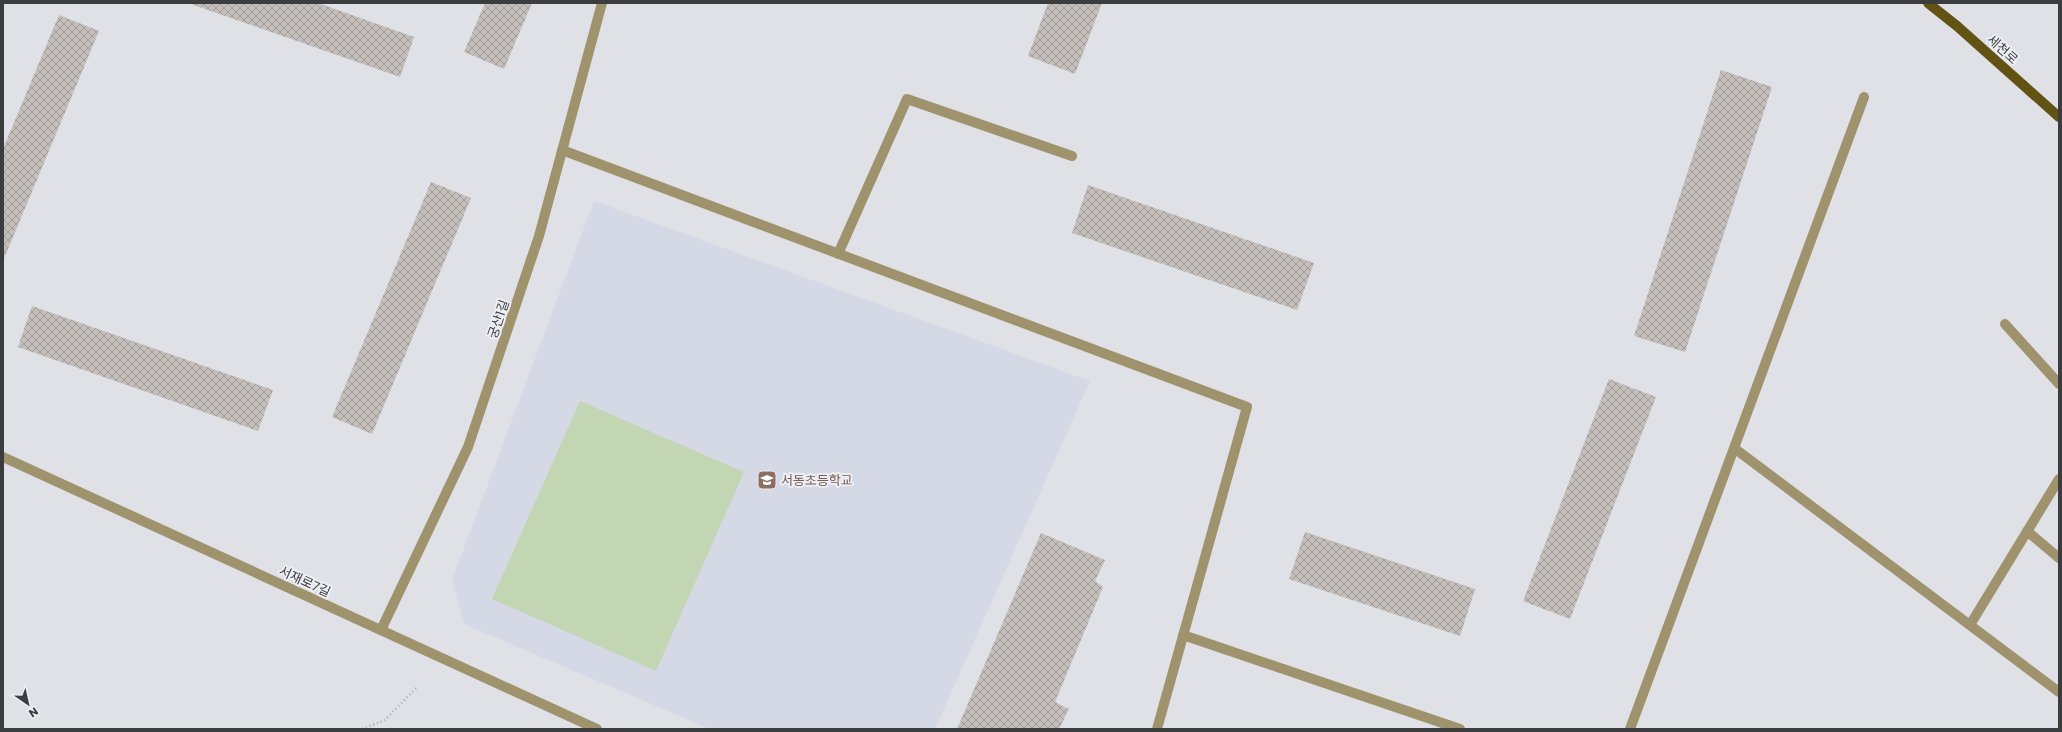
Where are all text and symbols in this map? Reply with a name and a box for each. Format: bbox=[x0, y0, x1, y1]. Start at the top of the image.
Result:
street label: 세천로 bbox=[1983, 30, 2022, 68]
street label: 궁산1길 bbox=[483, 297, 514, 341]
school or university icon: 서동초등학교 bbox=[756, 469, 778, 491]
place label: 서동초등학교 bbox=[781, 471, 853, 490]
street label: 서재로7길 bbox=[276, 561, 334, 602]
north arrow bbox=[8, 684, 48, 724]
text: N bbox=[26, 703, 41, 721]

